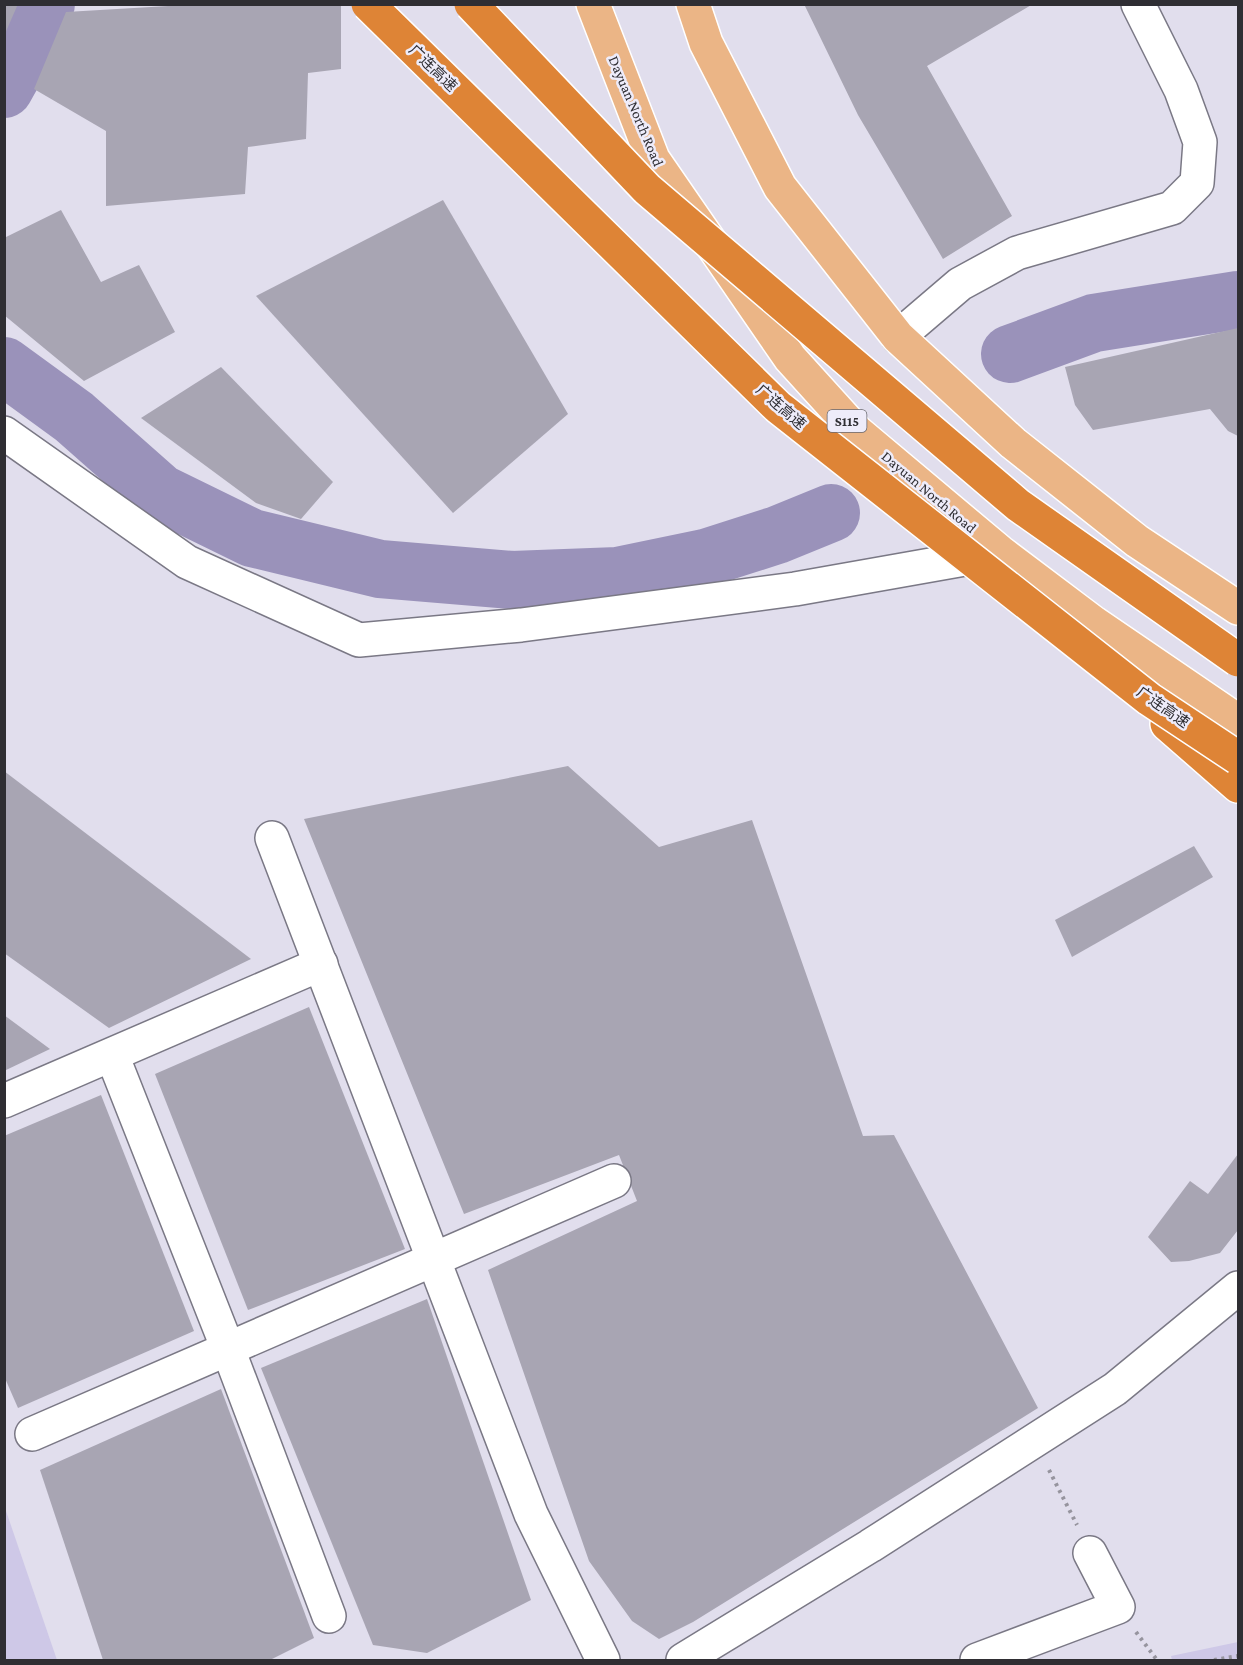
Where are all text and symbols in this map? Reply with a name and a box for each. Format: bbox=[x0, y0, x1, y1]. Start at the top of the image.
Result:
street label: 广连高速 bbox=[406, 41, 460, 95]
street label: Dayuan North Road bbox=[605, 53, 667, 169]
street label: 广连高速 bbox=[753, 381, 809, 433]
road number: S115 bbox=[828, 410, 866, 432]
street label: Dayuan North Road bbox=[878, 448, 980, 537]
street label: 广连高速 bbox=[1134, 683, 1192, 731]

